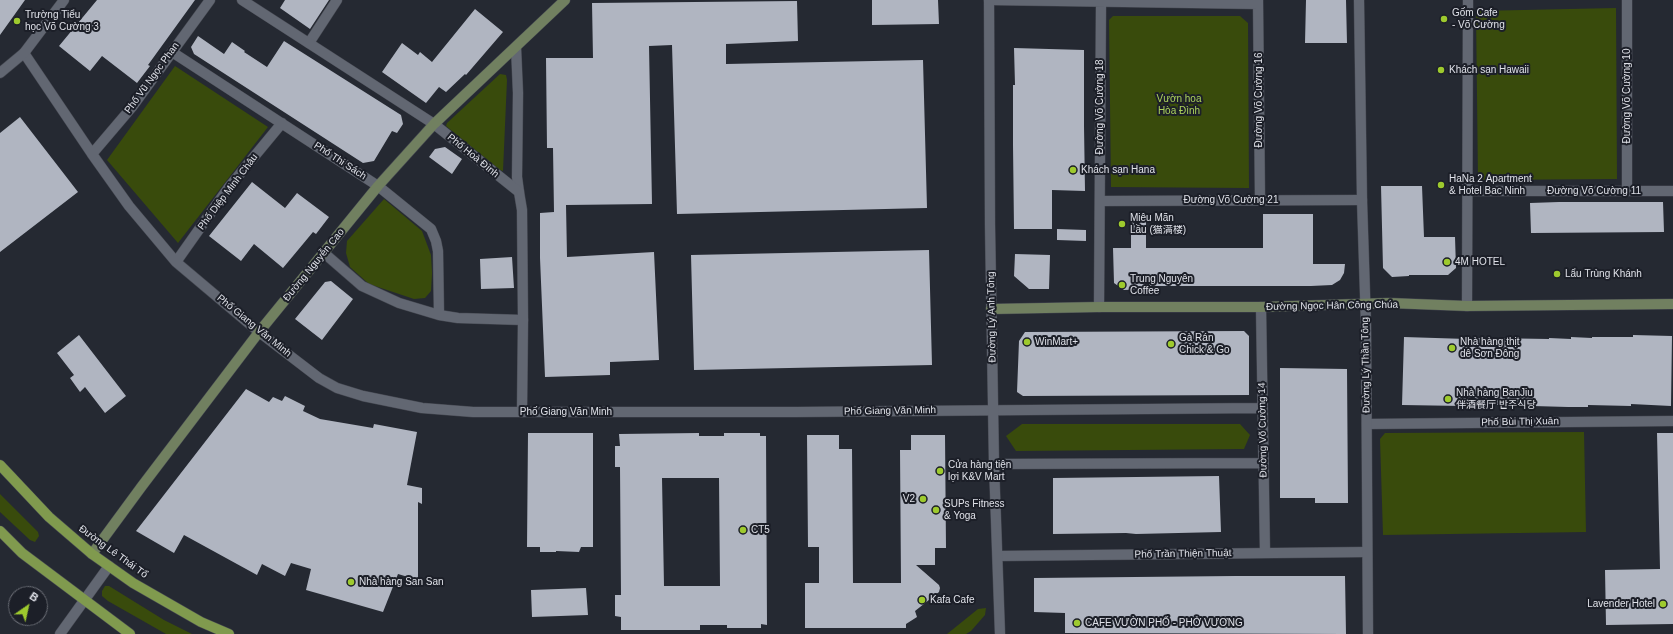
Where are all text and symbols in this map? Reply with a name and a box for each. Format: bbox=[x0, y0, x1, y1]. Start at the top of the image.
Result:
place label: Gốm Cafe - Võ Cường bbox=[1452, 7, 1505, 30]
place label: Trường Tiểu học Võ Cường 3 bbox=[25, 9, 99, 32]
marker: Gốm Cafe - Võ Cường bbox=[1439, 14, 1449, 24]
marker: Trường Tiểu học Võ Cường 3 bbox=[12, 16, 22, 26]
street label: Phố Vũ Ngọc Phan bbox=[122, 40, 182, 116]
street label: Đường Võ Cường 10 bbox=[1621, 49, 1633, 143]
street label: Đường Võ Cường 16 bbox=[1253, 53, 1265, 147]
street label: Đường Võ Cường 18 bbox=[1094, 60, 1106, 154]
place label: Khách sạn Hawaii bbox=[1449, 64, 1529, 76]
marker: Khách sạn Hawaii bbox=[1436, 65, 1446, 75]
park label: Vườn hoa Hòa Đình bbox=[1157, 93, 1201, 116]
street label: Phố Hoà Đình bbox=[445, 132, 501, 180]
street label: Phố Thi Sách bbox=[312, 140, 368, 182]
street label: Phố Diệp Minh Châu bbox=[195, 152, 261, 232]
place label: Khách sạn Hana bbox=[1081, 164, 1155, 176]
marker: Khách sạn Hana bbox=[1068, 165, 1078, 175]
place label: HaNa 2 Apartment & Hotel Bac Ninh bbox=[1449, 173, 1532, 196]
marker: HaNa 2 Apartment & Hotel Bac Ninh bbox=[1436, 180, 1446, 190]
street label: Đường Võ Cường 11 bbox=[1547, 185, 1641, 197]
street label: Đường Võ Cường 21 bbox=[1184, 194, 1278, 206]
place label: Miêu Mãn Lầu (猫满楼) bbox=[1130, 212, 1186, 236]
marker: Miêu Mãn Lầu (猫满楼) bbox=[1117, 219, 1127, 229]
street label: Đường Nguyễn Cao bbox=[281, 226, 347, 304]
place label: 4M HOTEL bbox=[1455, 256, 1505, 268]
marker: 4M HOTEL bbox=[1442, 257, 1452, 267]
place label: Lẩu Trùng Khánh bbox=[1565, 268, 1642, 280]
marker: Lẩu Trùng Khánh bbox=[1552, 269, 1562, 279]
street label: Đường Lý Anh Tông bbox=[985, 271, 999, 363]
place label: Trung Nguyên Coffee bbox=[1130, 273, 1193, 296]
marker: Trung Nguyên Coffee bbox=[1117, 280, 1127, 290]
street label: Phố Giang Văn Minh bbox=[214, 292, 294, 360]
street label: Đường Ngọc Hân Công Chúa bbox=[1266, 299, 1398, 313]
street label: Đường Lý Thần Tông bbox=[1359, 317, 1373, 413]
place label: Gà Rán Chick & Go bbox=[1179, 332, 1230, 356]
place label: WinMart+ bbox=[1035, 336, 1078, 348]
place label: Nhà hàng thịt dê Sơn Đông bbox=[1460, 336, 1519, 360]
marker: WinMart+ bbox=[1022, 337, 1032, 347]
marker: Gà Rán Chick & Go bbox=[1166, 339, 1176, 349]
marker: Nhà hàng thịt dê Sơn Đông bbox=[1447, 343, 1457, 353]
street label: Đường Võ Cường 14 bbox=[1256, 382, 1270, 478]
place label: Nhà hàng BanJiu 伴酒餐厅 반주식당 bbox=[1456, 387, 1536, 410]
marker: Nhà hàng BanJiu 伴酒餐厅 반주식당 bbox=[1443, 394, 1453, 404]
street label: Phố Giang Văn Minh bbox=[844, 404, 936, 418]
street label: Phố Giang Văn Minh bbox=[520, 406, 612, 418]
street label: Phố Bùi Thị Xuân bbox=[1481, 415, 1559, 429]
place label: Cửa hàng tiện lợi K&V Mart bbox=[948, 459, 1011, 482]
marker: Cửa hàng tiện lợi K&V Mart bbox=[935, 466, 945, 476]
place label: V2 bbox=[903, 493, 915, 505]
marker: V2 bbox=[918, 494, 928, 504]
place label: SUPs Fitness & Yoga bbox=[944, 498, 1005, 522]
marker: SUPs Fitness & Yoga bbox=[931, 505, 941, 515]
street label: Đường Lê Thái Tổ bbox=[76, 523, 150, 581]
place label: CT5 bbox=[751, 524, 770, 536]
marker: CT5 bbox=[738, 525, 748, 535]
street label: Phố Trần Thiện Thuật bbox=[1134, 547, 1232, 561]
place label: Nhà hàng San San bbox=[359, 576, 444, 588]
marker: Nhà hàng San San bbox=[346, 577, 356, 587]
north arrow bbox=[8, 586, 48, 626]
text: B bbox=[27, 590, 41, 604]
place label: Kafa Cafe bbox=[930, 594, 974, 606]
marker: Kafa Cafe bbox=[917, 595, 927, 605]
place label: Lavender Hotel bbox=[1587, 598, 1655, 610]
marker: Lavender Hotel bbox=[1658, 599, 1668, 609]
place label: CAFE VƯỜN PHỐ - PHỞ VƯƠNG bbox=[1085, 617, 1243, 629]
marker: CAFE VƯỜN PHỐ - PHỞ VƯƠNG bbox=[1072, 618, 1082, 628]

